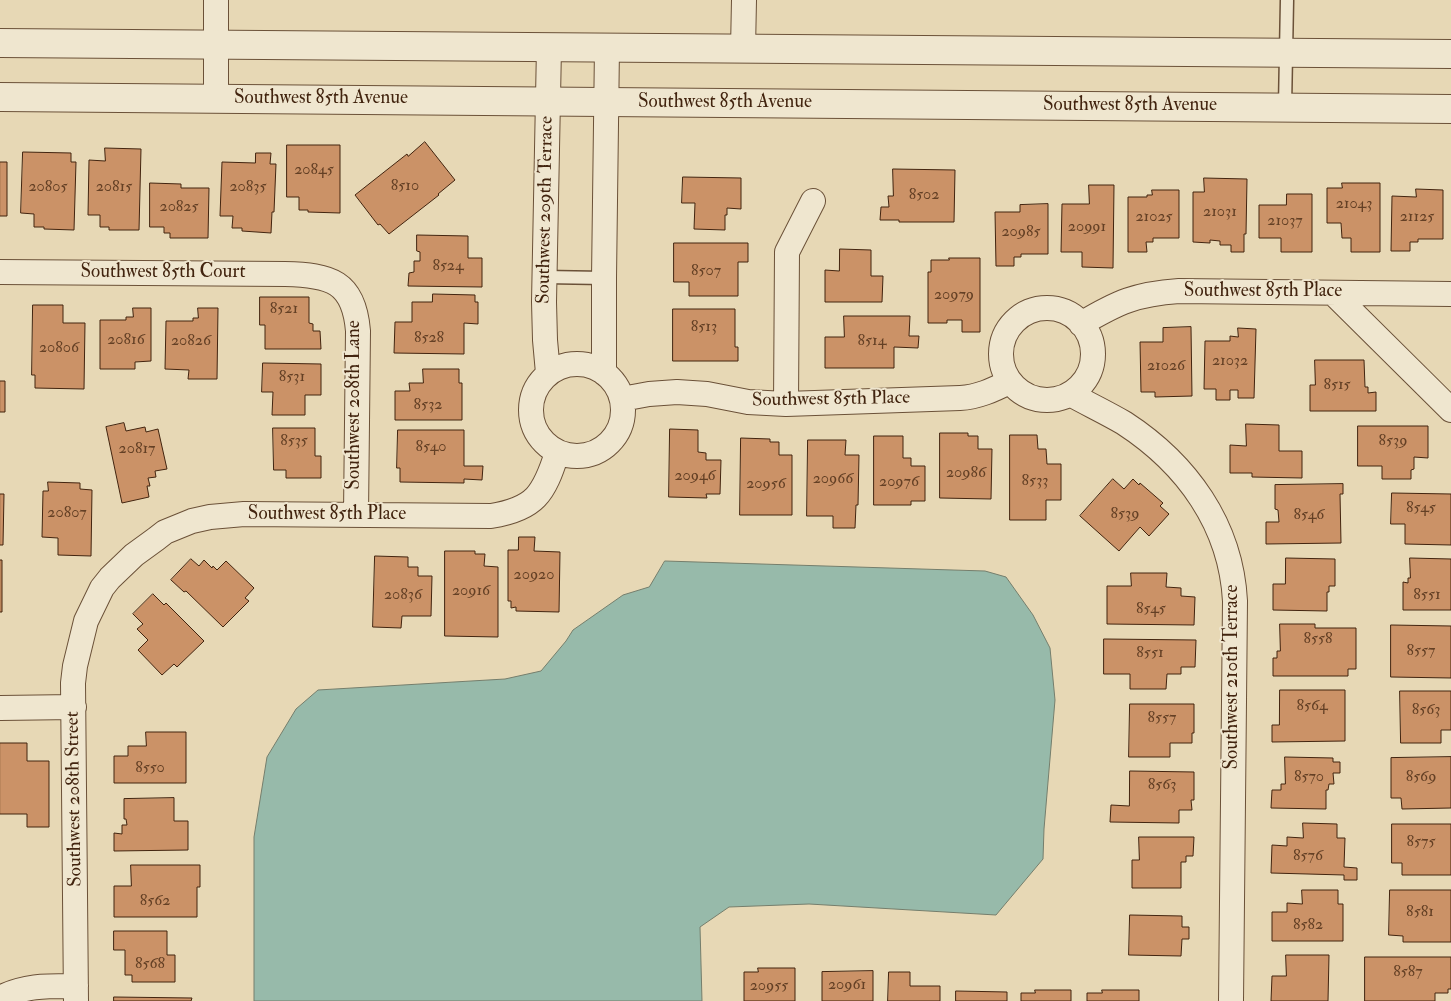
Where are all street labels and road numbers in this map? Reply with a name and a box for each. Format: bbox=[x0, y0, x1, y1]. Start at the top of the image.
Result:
street label: Southwest 85th Avenue bbox=[234, 88, 408, 110]
street label: Southwest 85th Avenue bbox=[638, 92, 812, 114]
street label: Southwest 85th Avenue bbox=[1043, 95, 1217, 117]
street label: Southwest 209th Terrace bbox=[533, 116, 559, 304]
street label: Southwest 85th Court bbox=[80, 262, 246, 284]
street label: Southwest 85th Place bbox=[1184, 281, 1342, 303]
street label: Southwest 208th Lane bbox=[344, 320, 366, 490]
street label: Southwest 85th Place bbox=[752, 387, 910, 413]
street label: Southwest 85th Place bbox=[248, 504, 406, 526]
street label: Southwest 210th Terrace bbox=[1222, 585, 1244, 769]
street label: Southwest 208th Street bbox=[62, 711, 88, 887]

